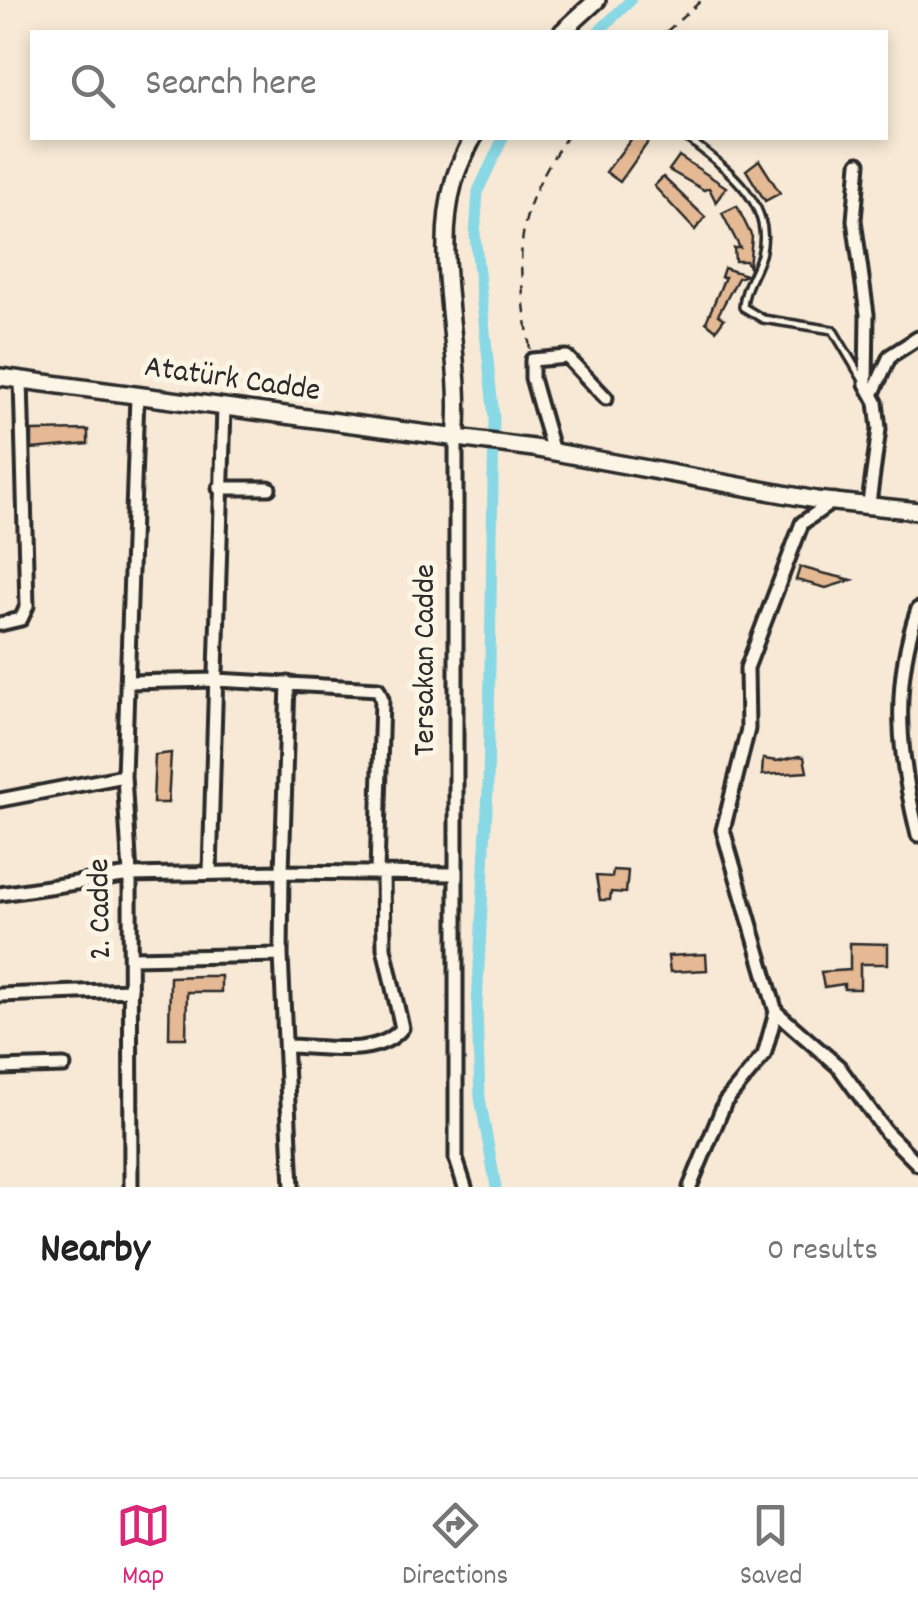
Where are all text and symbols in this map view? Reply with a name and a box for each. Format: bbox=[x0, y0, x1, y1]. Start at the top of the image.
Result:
search box bbox=[30, 30, 888, 140]
icon: search bbox=[65, 58, 120, 113]
text: Search here bbox=[145, 58, 317, 113]
street label: Atatürk Cadde bbox=[141, 346, 323, 416]
street label: Tersakan Cadde bbox=[404, 564, 450, 756]
street label: 2. Cadde bbox=[78, 858, 126, 960]
text: Nearby bbox=[40, 1222, 150, 1282]
text: 0 results bbox=[767, 1229, 878, 1275]
tab: Map bbox=[116, 1498, 171, 1598]
tab: Directions bbox=[402, 1498, 508, 1598]
tab: Saved bbox=[740, 1498, 802, 1598]

